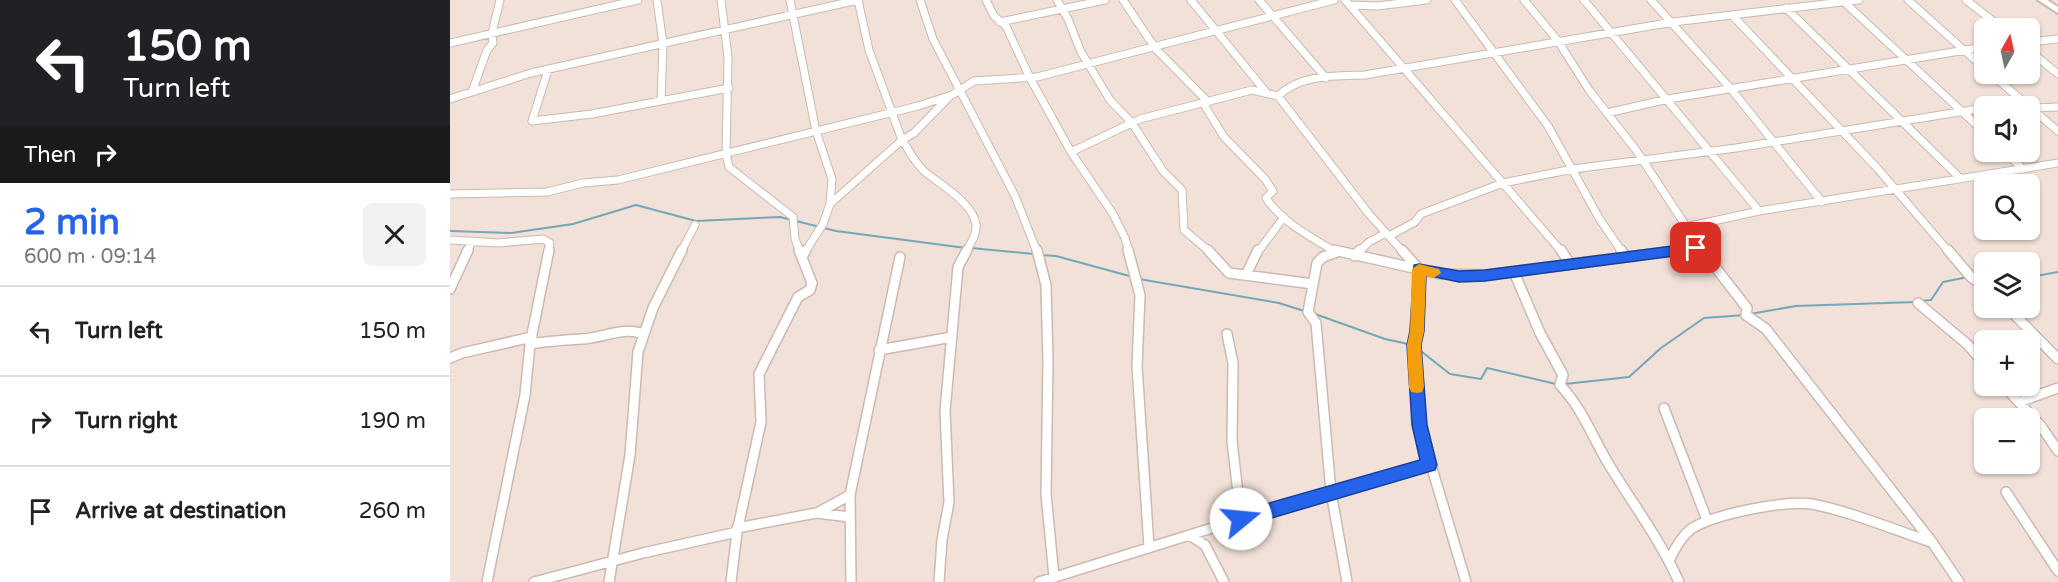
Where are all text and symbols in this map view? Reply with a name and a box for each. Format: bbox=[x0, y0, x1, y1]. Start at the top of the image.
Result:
north arrow bbox=[1974, 18, 2040, 84]
map controls bbox=[1974, 18, 2040, 474]
text: 150 m bbox=[123, 21, 252, 72]
icon: left bbox=[24, 24, 102, 102]
text: Turn left bbox=[123, 72, 230, 105]
button: sound bbox=[1974, 96, 2040, 162]
icon: right bbox=[89, 138, 122, 171]
text: Then bbox=[24, 142, 77, 168]
button: search bbox=[1974, 174, 2040, 240]
text: 2 min bbox=[24, 201, 120, 244]
button: close bbox=[363, 203, 426, 266]
pin bbox=[1670, 222, 1721, 273]
icon: arrive bbox=[1679, 231, 1712, 264]
text: 600 m · 09:14 bbox=[24, 245, 156, 269]
button: layers bbox=[1974, 252, 2040, 318]
icon: left bbox=[24, 315, 57, 348]
text: Turn left bbox=[75, 318, 163, 344]
text: 150 m bbox=[359, 318, 426, 344]
button: + bbox=[1974, 330, 2040, 396]
icon: right bbox=[24, 405, 57, 438]
text: Turn right bbox=[75, 408, 177, 434]
text: 190 m bbox=[359, 408, 426, 434]
button: − bbox=[1974, 408, 2040, 474]
position arrow bbox=[1209, 487, 1273, 551]
icon: arrive bbox=[24, 495, 57, 528]
text: Arrive at destination bbox=[75, 498, 286, 524]
text: 260 m bbox=[359, 498, 426, 524]

